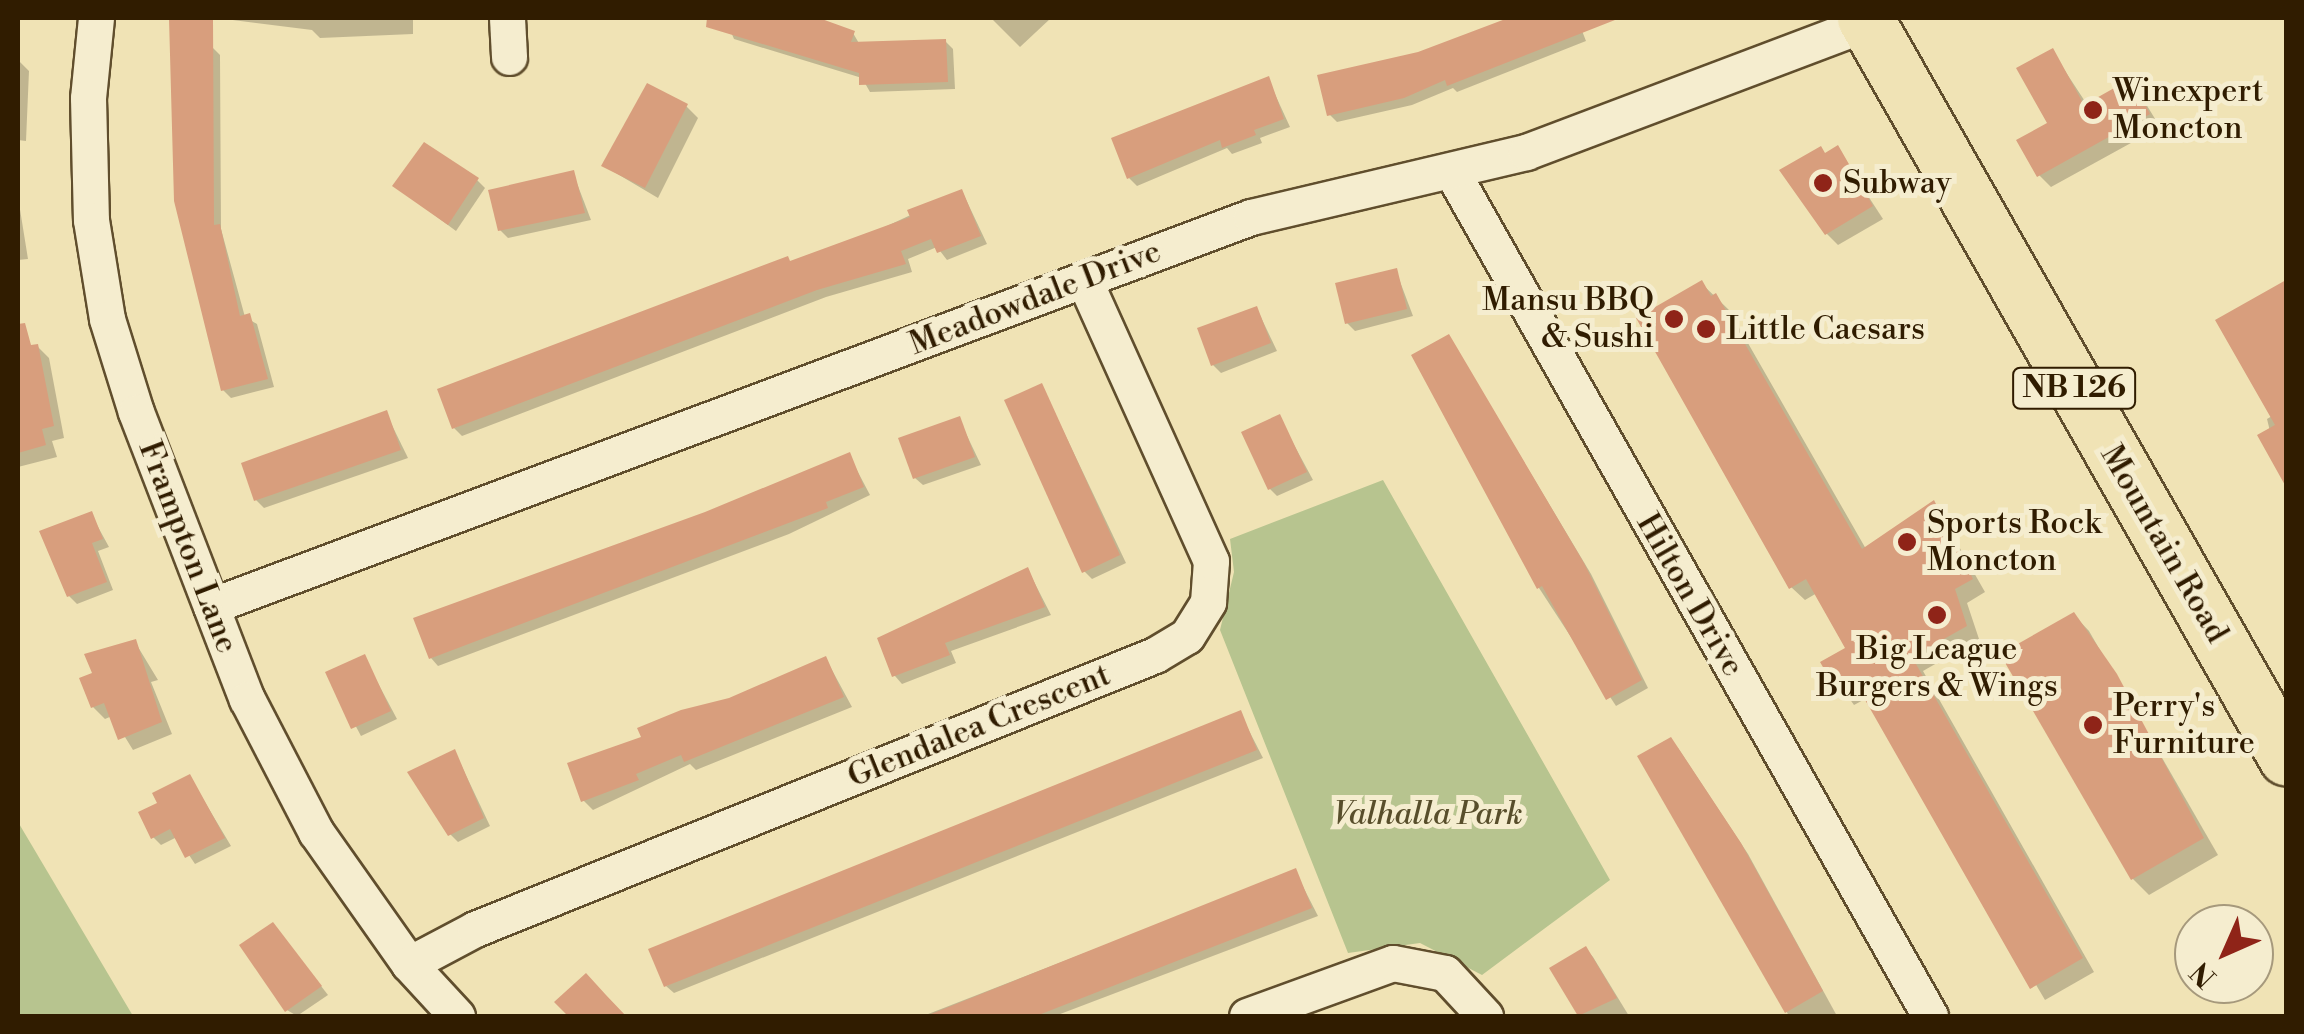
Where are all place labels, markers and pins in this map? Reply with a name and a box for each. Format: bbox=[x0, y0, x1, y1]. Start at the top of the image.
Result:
place label: Winexpert Moncton bbox=[2113, 73, 2263, 148]
marker: Winexpert Moncton bbox=[2082, 99, 2104, 121]
place label: Subway bbox=[1843, 164, 1951, 202]
marker: Subway bbox=[1812, 172, 1834, 194]
place label: Mansu BBQ & Sushi bbox=[1482, 282, 1654, 357]
marker: Mansu BBQ & Sushi bbox=[1663, 308, 1685, 330]
place label: Little Caesars bbox=[1726, 310, 1925, 348]
marker: Little Caesars bbox=[1695, 318, 1717, 340]
place label: Sports Rock Moncton bbox=[1927, 505, 2101, 580]
marker: Sports Rock Moncton bbox=[1896, 531, 1918, 553]
marker: Big League Burgers & Wings bbox=[1926, 604, 1948, 626]
place label: Big League Burgers & Wings bbox=[1816, 631, 2058, 706]
place label: Perry's Furniture bbox=[2113, 688, 2255, 763]
marker: Perry's Furniture bbox=[2082, 714, 2104, 736]

